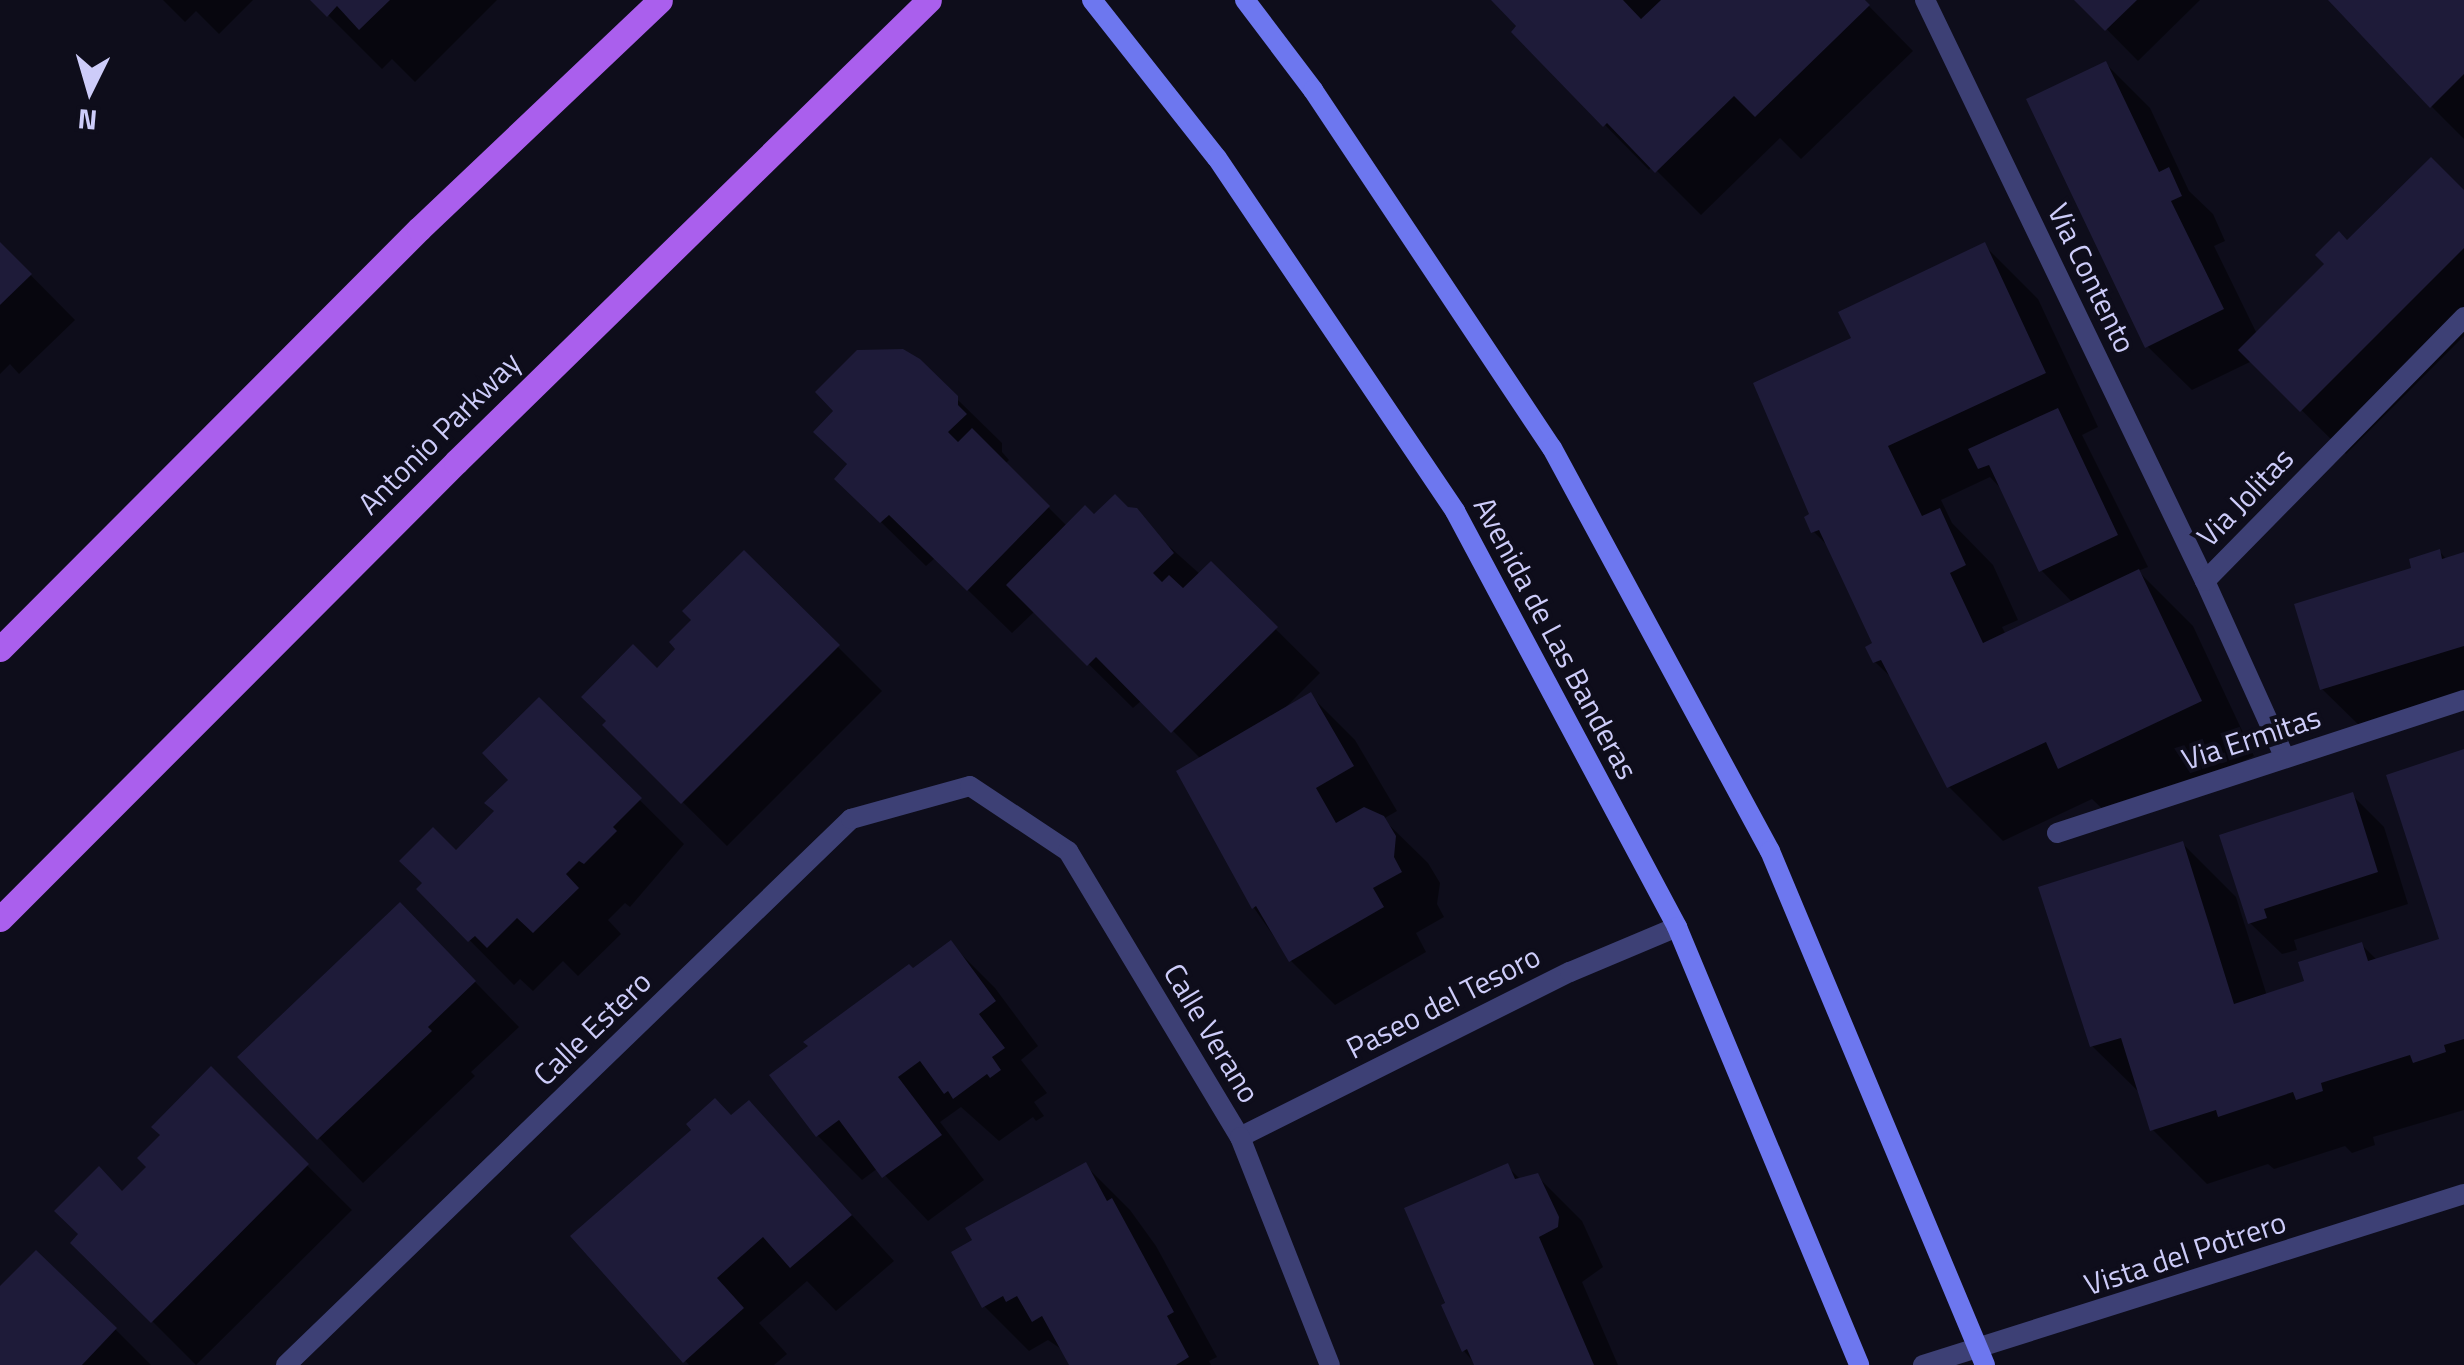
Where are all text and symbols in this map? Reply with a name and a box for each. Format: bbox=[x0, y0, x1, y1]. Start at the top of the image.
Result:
north arrow bbox=[40, 40, 140, 140]
text: N bbox=[76, 98, 99, 143]
street label: Via Contento bbox=[2040, 197, 2144, 359]
street label: Antonio Parkway bbox=[350, 344, 528, 522]
street label: Via Jolitas bbox=[2189, 440, 2301, 554]
street label: Avenida de Las Banderas bbox=[1466, 491, 1646, 785]
street label: Via Ermitas bbox=[2177, 699, 2325, 777]
street label: Paseo del Tesoro bbox=[1340, 938, 1546, 1066]
street label: Calle Verano bbox=[1156, 957, 1268, 1109]
street label: Calle Estero bbox=[526, 963, 658, 1093]
street label: Vista del Potrero bbox=[2080, 1203, 2290, 1303]

